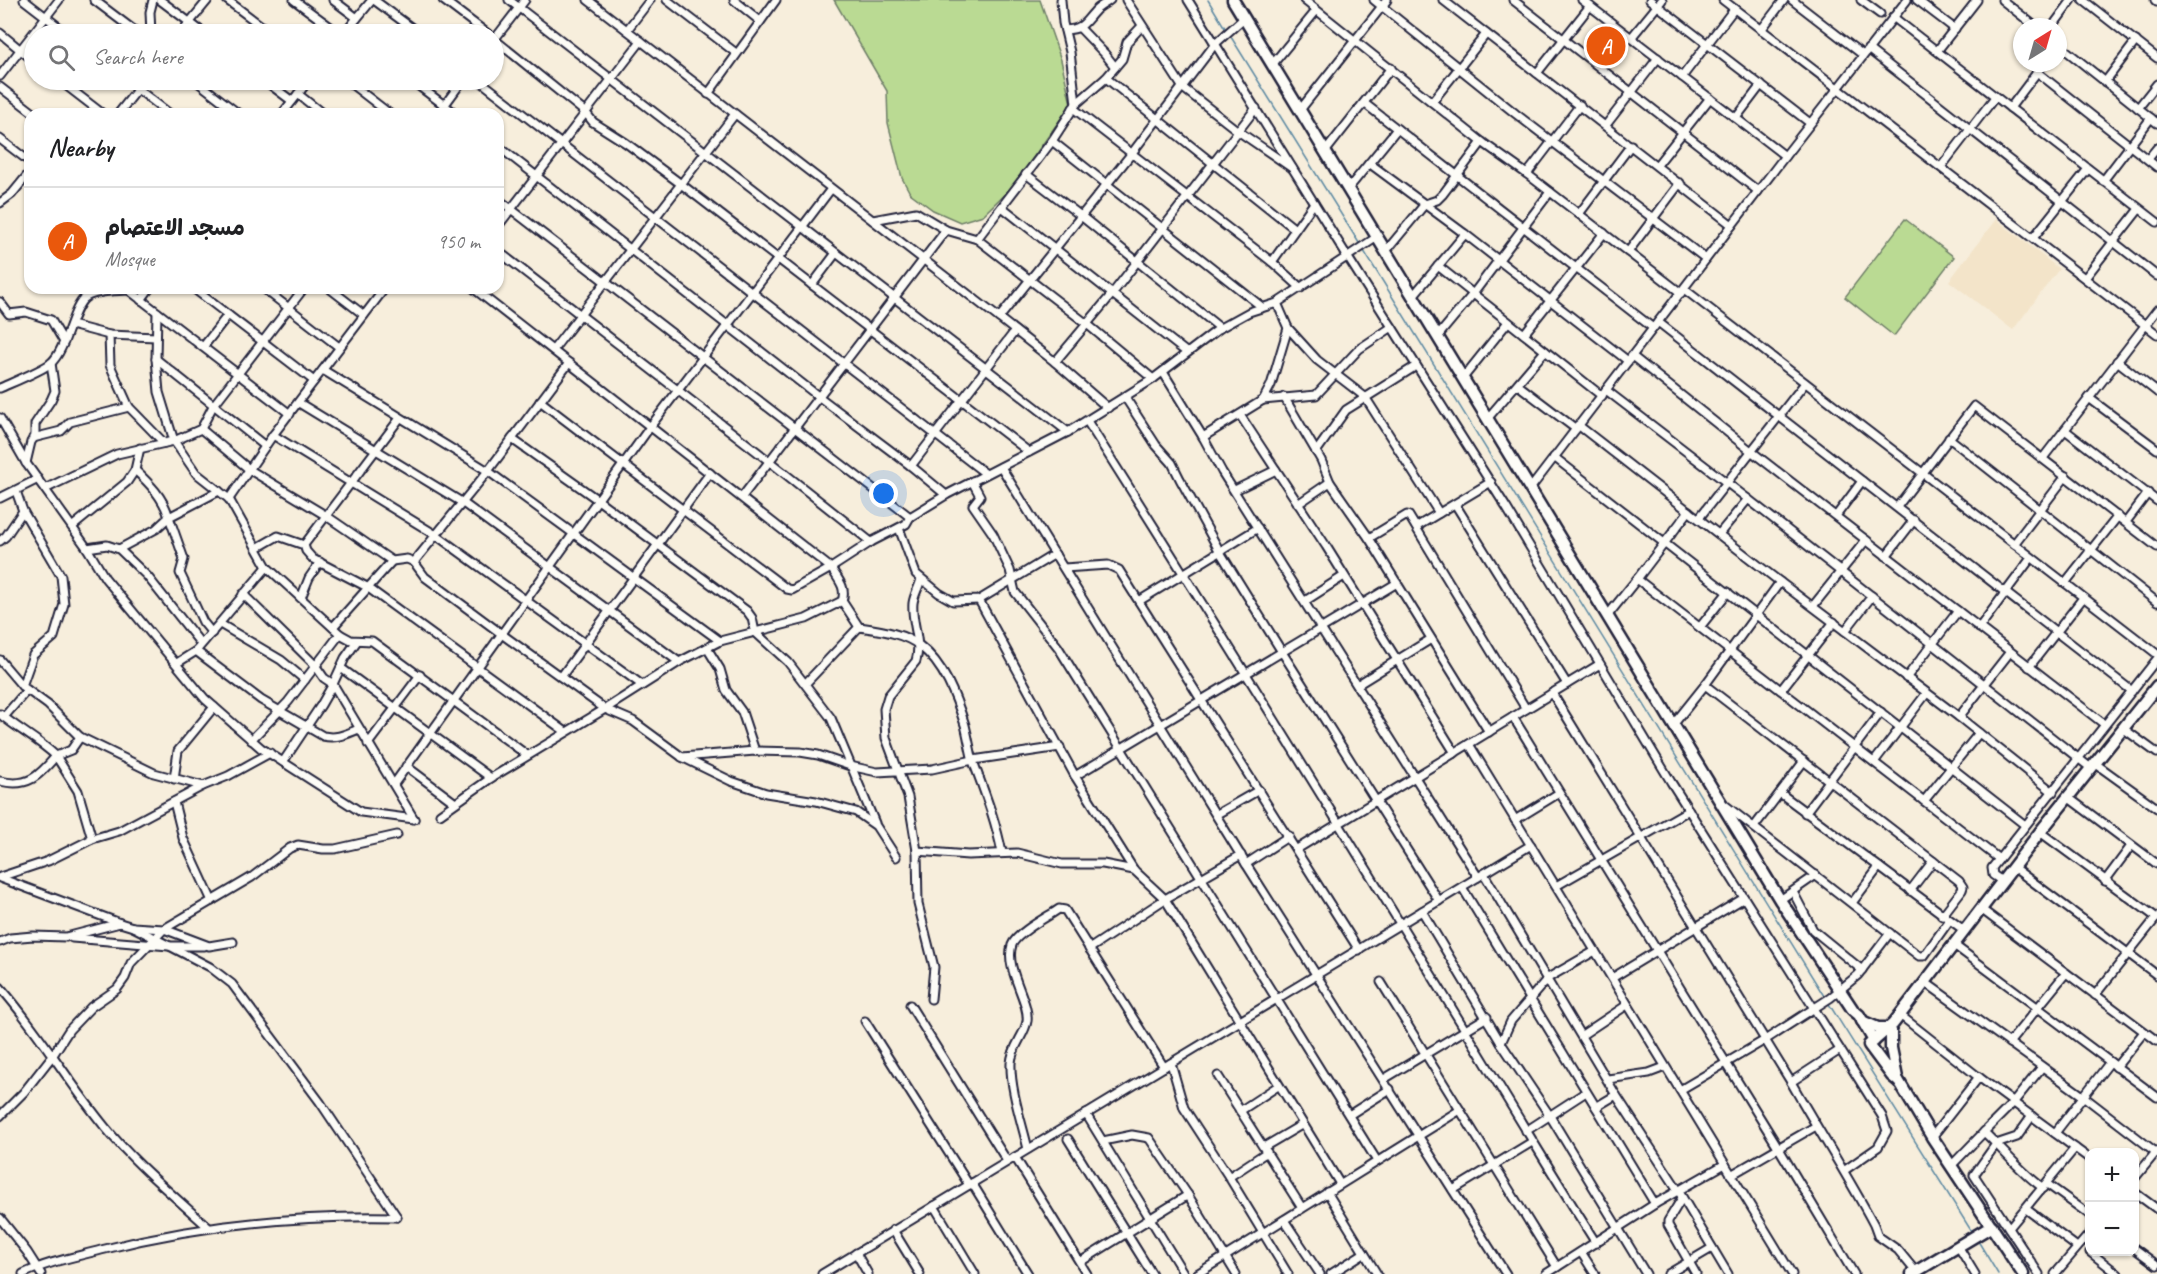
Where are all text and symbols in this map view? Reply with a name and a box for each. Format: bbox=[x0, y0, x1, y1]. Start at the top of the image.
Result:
north arrow bbox=[2013, 18, 2067, 72]
search box bbox=[24, 24, 504, 90]
pin: A bbox=[1586, 24, 1626, 68]
icon: search bbox=[45, 41, 78, 74]
text: Search here bbox=[93, 43, 183, 71]
text: Nearby bbox=[48, 131, 113, 164]
text: مسجد الاعتصام bbox=[105, 214, 245, 242]
text: A bbox=[62, 229, 73, 254]
text: 950 m bbox=[437, 229, 480, 254]
text: Mosque bbox=[105, 247, 155, 272]
your location bbox=[869, 479, 898, 508]
map controls bbox=[2085, 1148, 2139, 1256]
button: + bbox=[2085, 1148, 2139, 1202]
button: − bbox=[2085, 1202, 2139, 1256]

